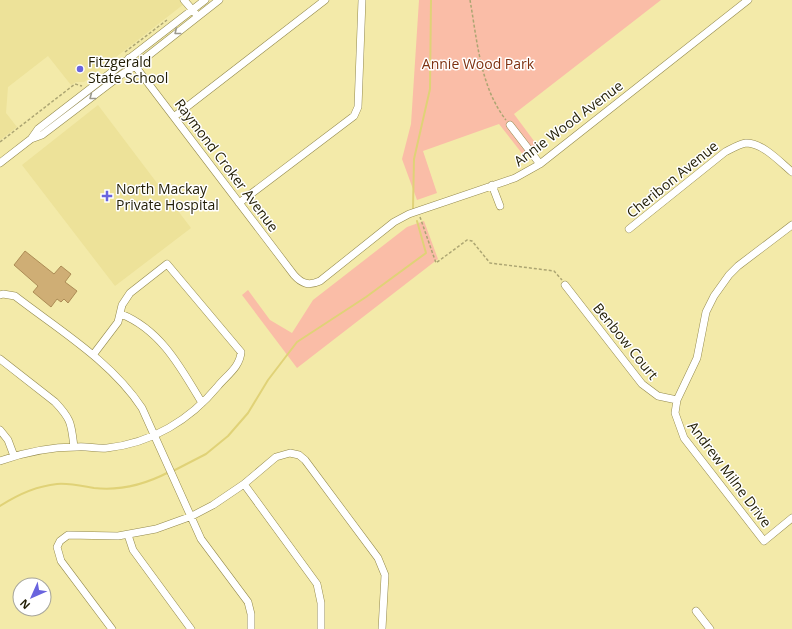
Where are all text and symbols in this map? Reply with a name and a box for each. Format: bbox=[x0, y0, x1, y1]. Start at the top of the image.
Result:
one-way arrow bbox=[174, 28, 181, 35]
place label: Fitzgerald State School bbox=[88, 52, 168, 87]
park label: Annie Wood Park bbox=[422, 54, 535, 73]
marker: Fitzgerald State School bbox=[75, 64, 85, 74]
street label: Annie Wood Avenue bbox=[510, 76, 626, 170]
one-way arrow bbox=[90, 92, 97, 99]
street label: Raymond Croker Avenue bbox=[171, 95, 283, 235]
street label: Cheribon Avenue bbox=[622, 136, 722, 222]
place label: North Mackay Private Hospital bbox=[116, 179, 219, 214]
marker: North Mackay Private Hospital bbox=[101, 190, 113, 202]
street label: Benbow Court bbox=[589, 299, 663, 383]
street label: Andrew Milne Drive bbox=[684, 417, 776, 531]
north arrow bbox=[12, 577, 52, 617]
text: N bbox=[16, 596, 33, 613]

